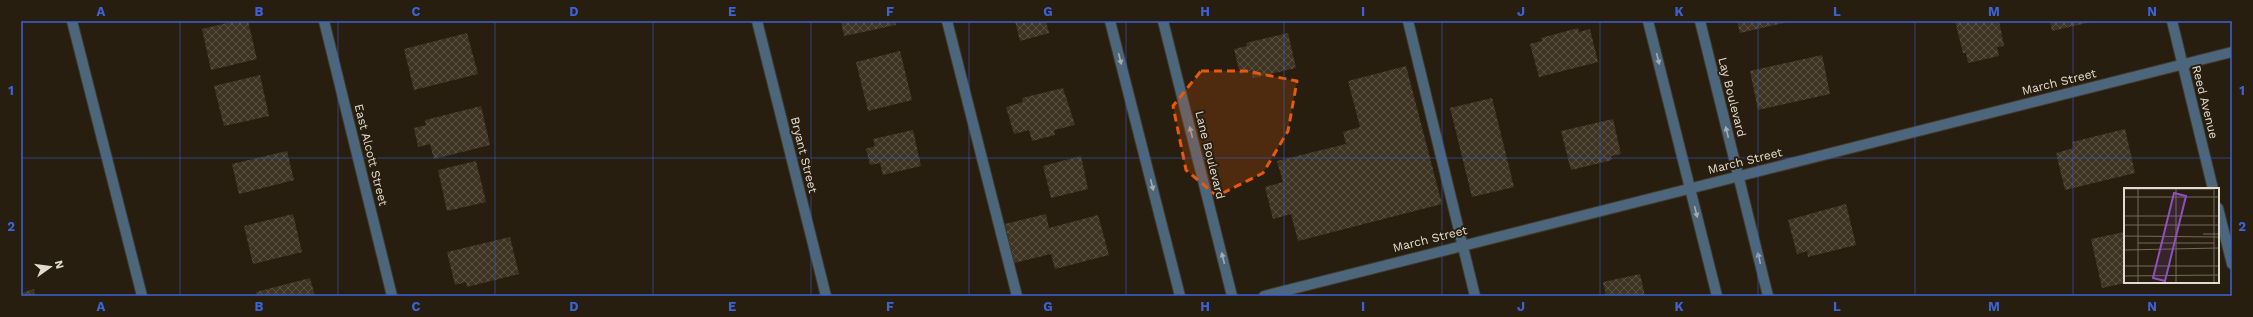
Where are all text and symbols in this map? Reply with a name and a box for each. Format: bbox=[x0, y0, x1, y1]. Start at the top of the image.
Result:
text: A bbox=[97, 4, 106, 19]
text: B bbox=[255, 4, 264, 19]
text: C bbox=[412, 4, 421, 19]
text: D bbox=[569, 4, 579, 19]
text: E bbox=[728, 4, 736, 19]
text: F bbox=[886, 4, 894, 19]
text: G bbox=[1043, 4, 1053, 19]
text: H bbox=[1200, 4, 1210, 19]
text: I bbox=[1361, 4, 1365, 19]
text: J bbox=[1517, 4, 1525, 19]
text: K bbox=[1674, 4, 1684, 19]
text: L bbox=[1833, 4, 1841, 19]
text: M bbox=[1988, 4, 2000, 19]
text: N bbox=[2147, 4, 2157, 19]
one-way arrow bbox=[1117, 53, 1123, 65]
one-way arrow bbox=[1655, 53, 1661, 65]
street label: Lay Boulevard bbox=[1715, 56, 1749, 138]
street label: Reed Avenue bbox=[2189, 64, 2221, 140]
street label: March Street bbox=[2020, 66, 2098, 98]
text: 1 bbox=[8, 83, 14, 98]
text: 1 bbox=[2239, 83, 2245, 98]
street label: East Alcott Street bbox=[352, 103, 390, 207]
street label: Lane Boulevard bbox=[1192, 109, 1228, 201]
street label: Bryant Street bbox=[788, 115, 820, 195]
one-way arrow bbox=[1188, 126, 1194, 138]
one-way arrow bbox=[1724, 126, 1730, 138]
street label: March Street bbox=[1706, 145, 1784, 177]
one-way arrow bbox=[1149, 179, 1155, 191]
inset map bbox=[2124, 188, 2219, 283]
one-way arrow bbox=[1693, 206, 1699, 218]
text: 2 bbox=[7, 219, 15, 234]
text: 2 bbox=[2238, 219, 2246, 234]
street label: March Street bbox=[1391, 223, 1469, 255]
north arrow bbox=[30, 247, 70, 287]
one-way arrow bbox=[1219, 252, 1225, 264]
one-way arrow bbox=[1756, 252, 1762, 264]
text: N bbox=[52, 259, 67, 270]
text: A bbox=[97, 299, 106, 314]
text: B bbox=[255, 299, 264, 314]
text: C bbox=[412, 299, 421, 314]
text: D bbox=[569, 299, 579, 314]
text: E bbox=[728, 299, 736, 314]
text: F bbox=[886, 299, 894, 314]
text: G bbox=[1043, 299, 1053, 314]
text: H bbox=[1200, 299, 1210, 314]
text: I bbox=[1361, 299, 1365, 314]
text: J bbox=[1517, 299, 1525, 314]
text: K bbox=[1674, 299, 1684, 314]
text: L bbox=[1833, 299, 1841, 314]
text: M bbox=[1988, 299, 2000, 314]
text: N bbox=[2147, 299, 2157, 314]

